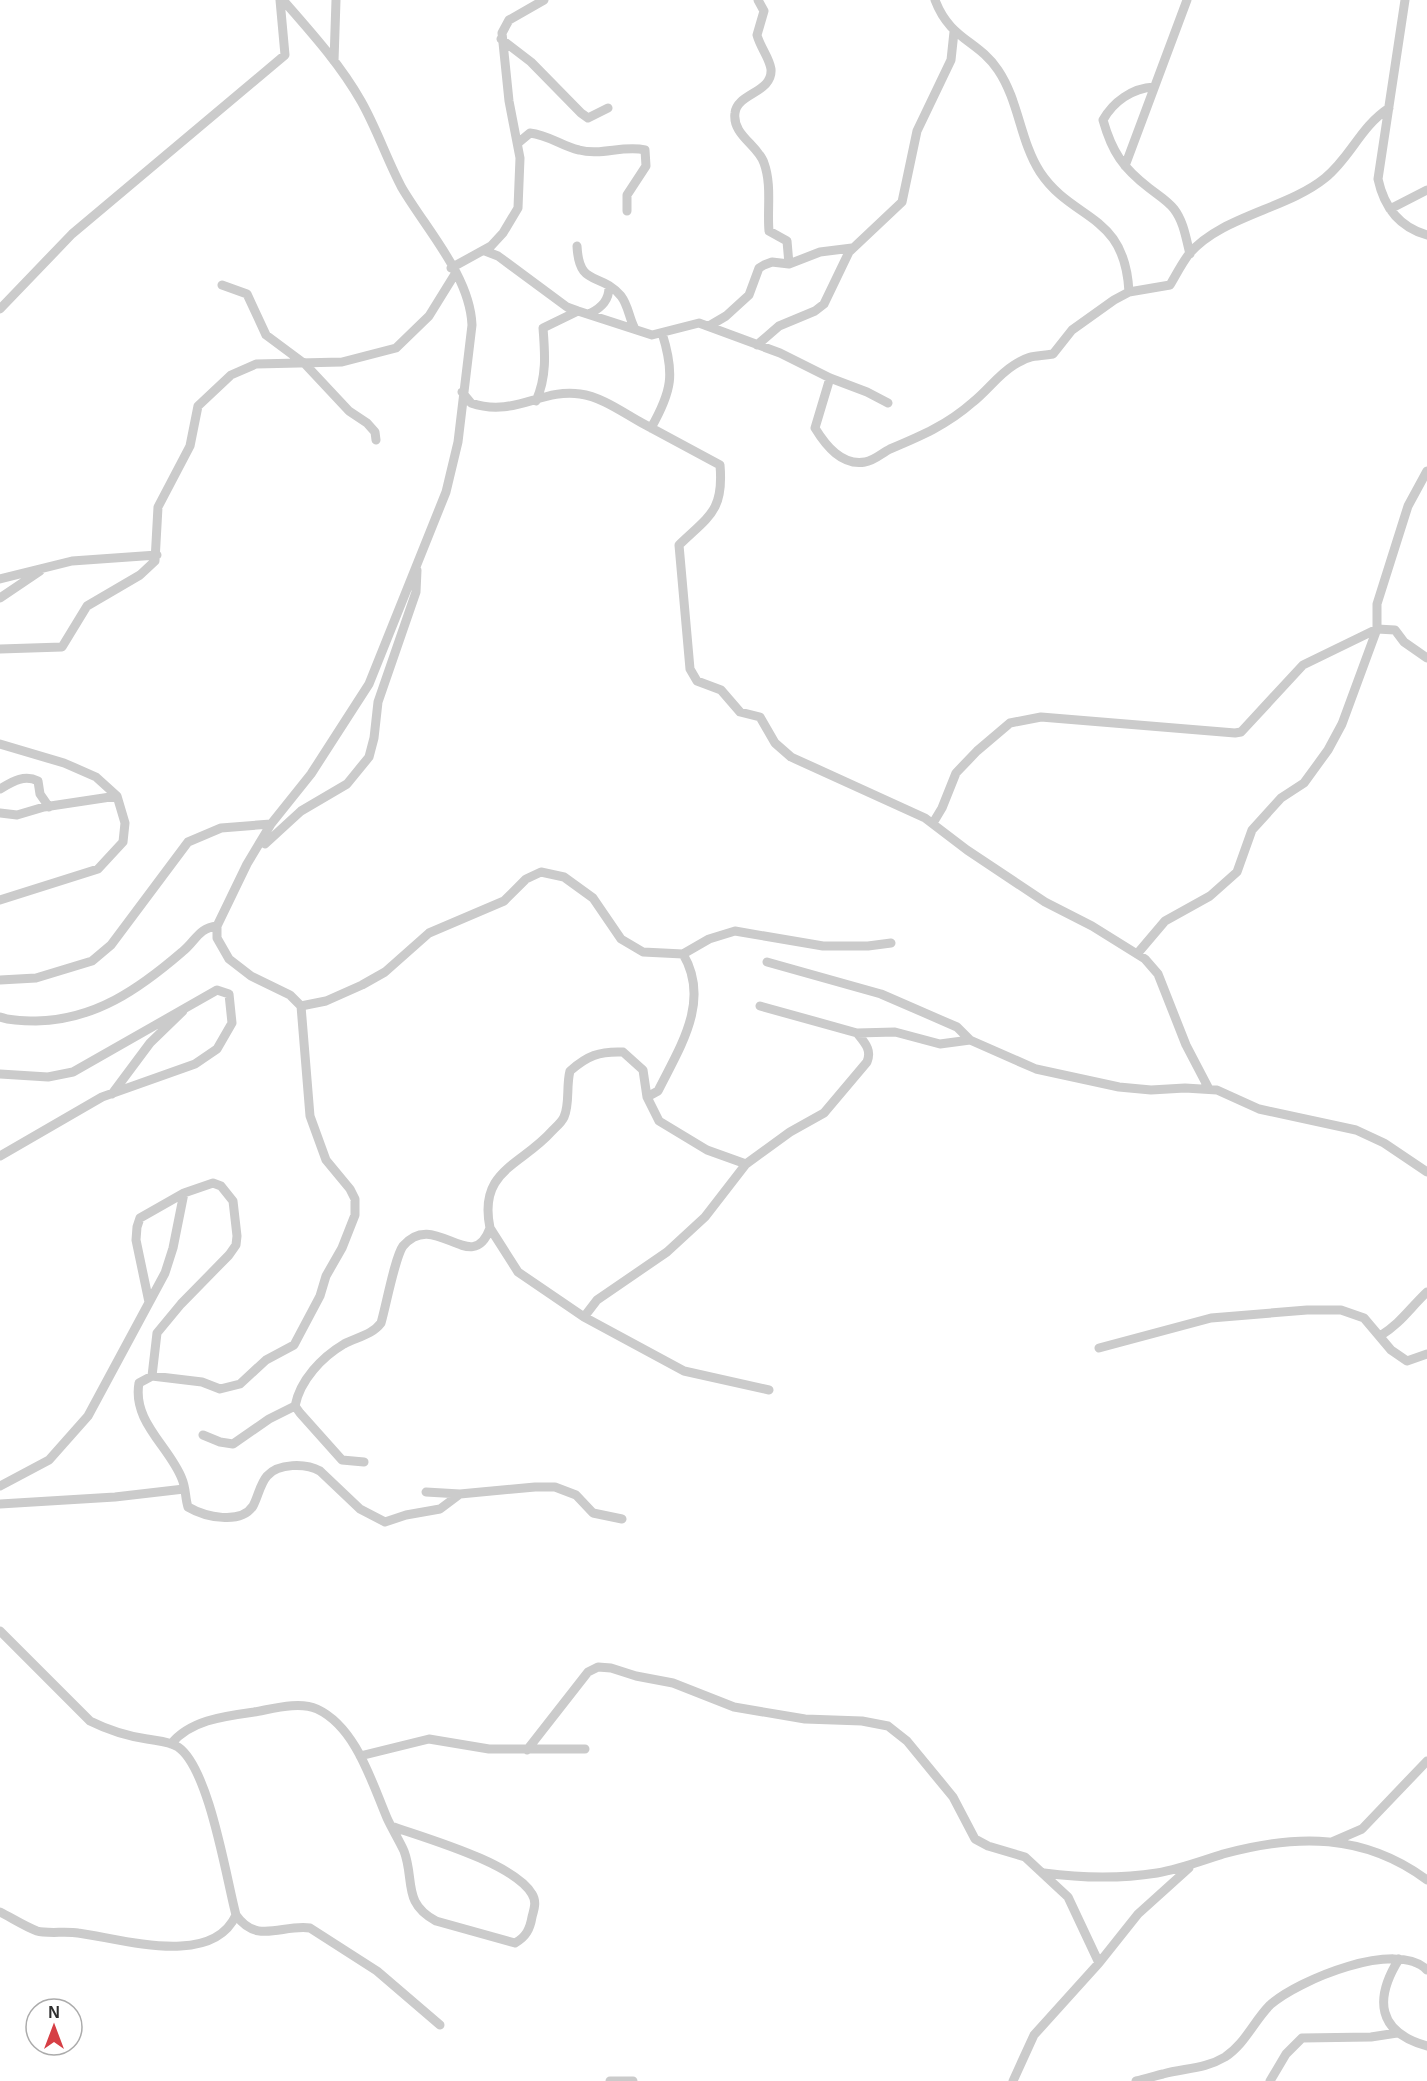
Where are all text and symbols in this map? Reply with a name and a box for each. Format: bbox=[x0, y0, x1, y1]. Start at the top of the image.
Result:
north arrow bbox=[24, 1997, 84, 2057]
text: N bbox=[48, 2004, 60, 2021]

